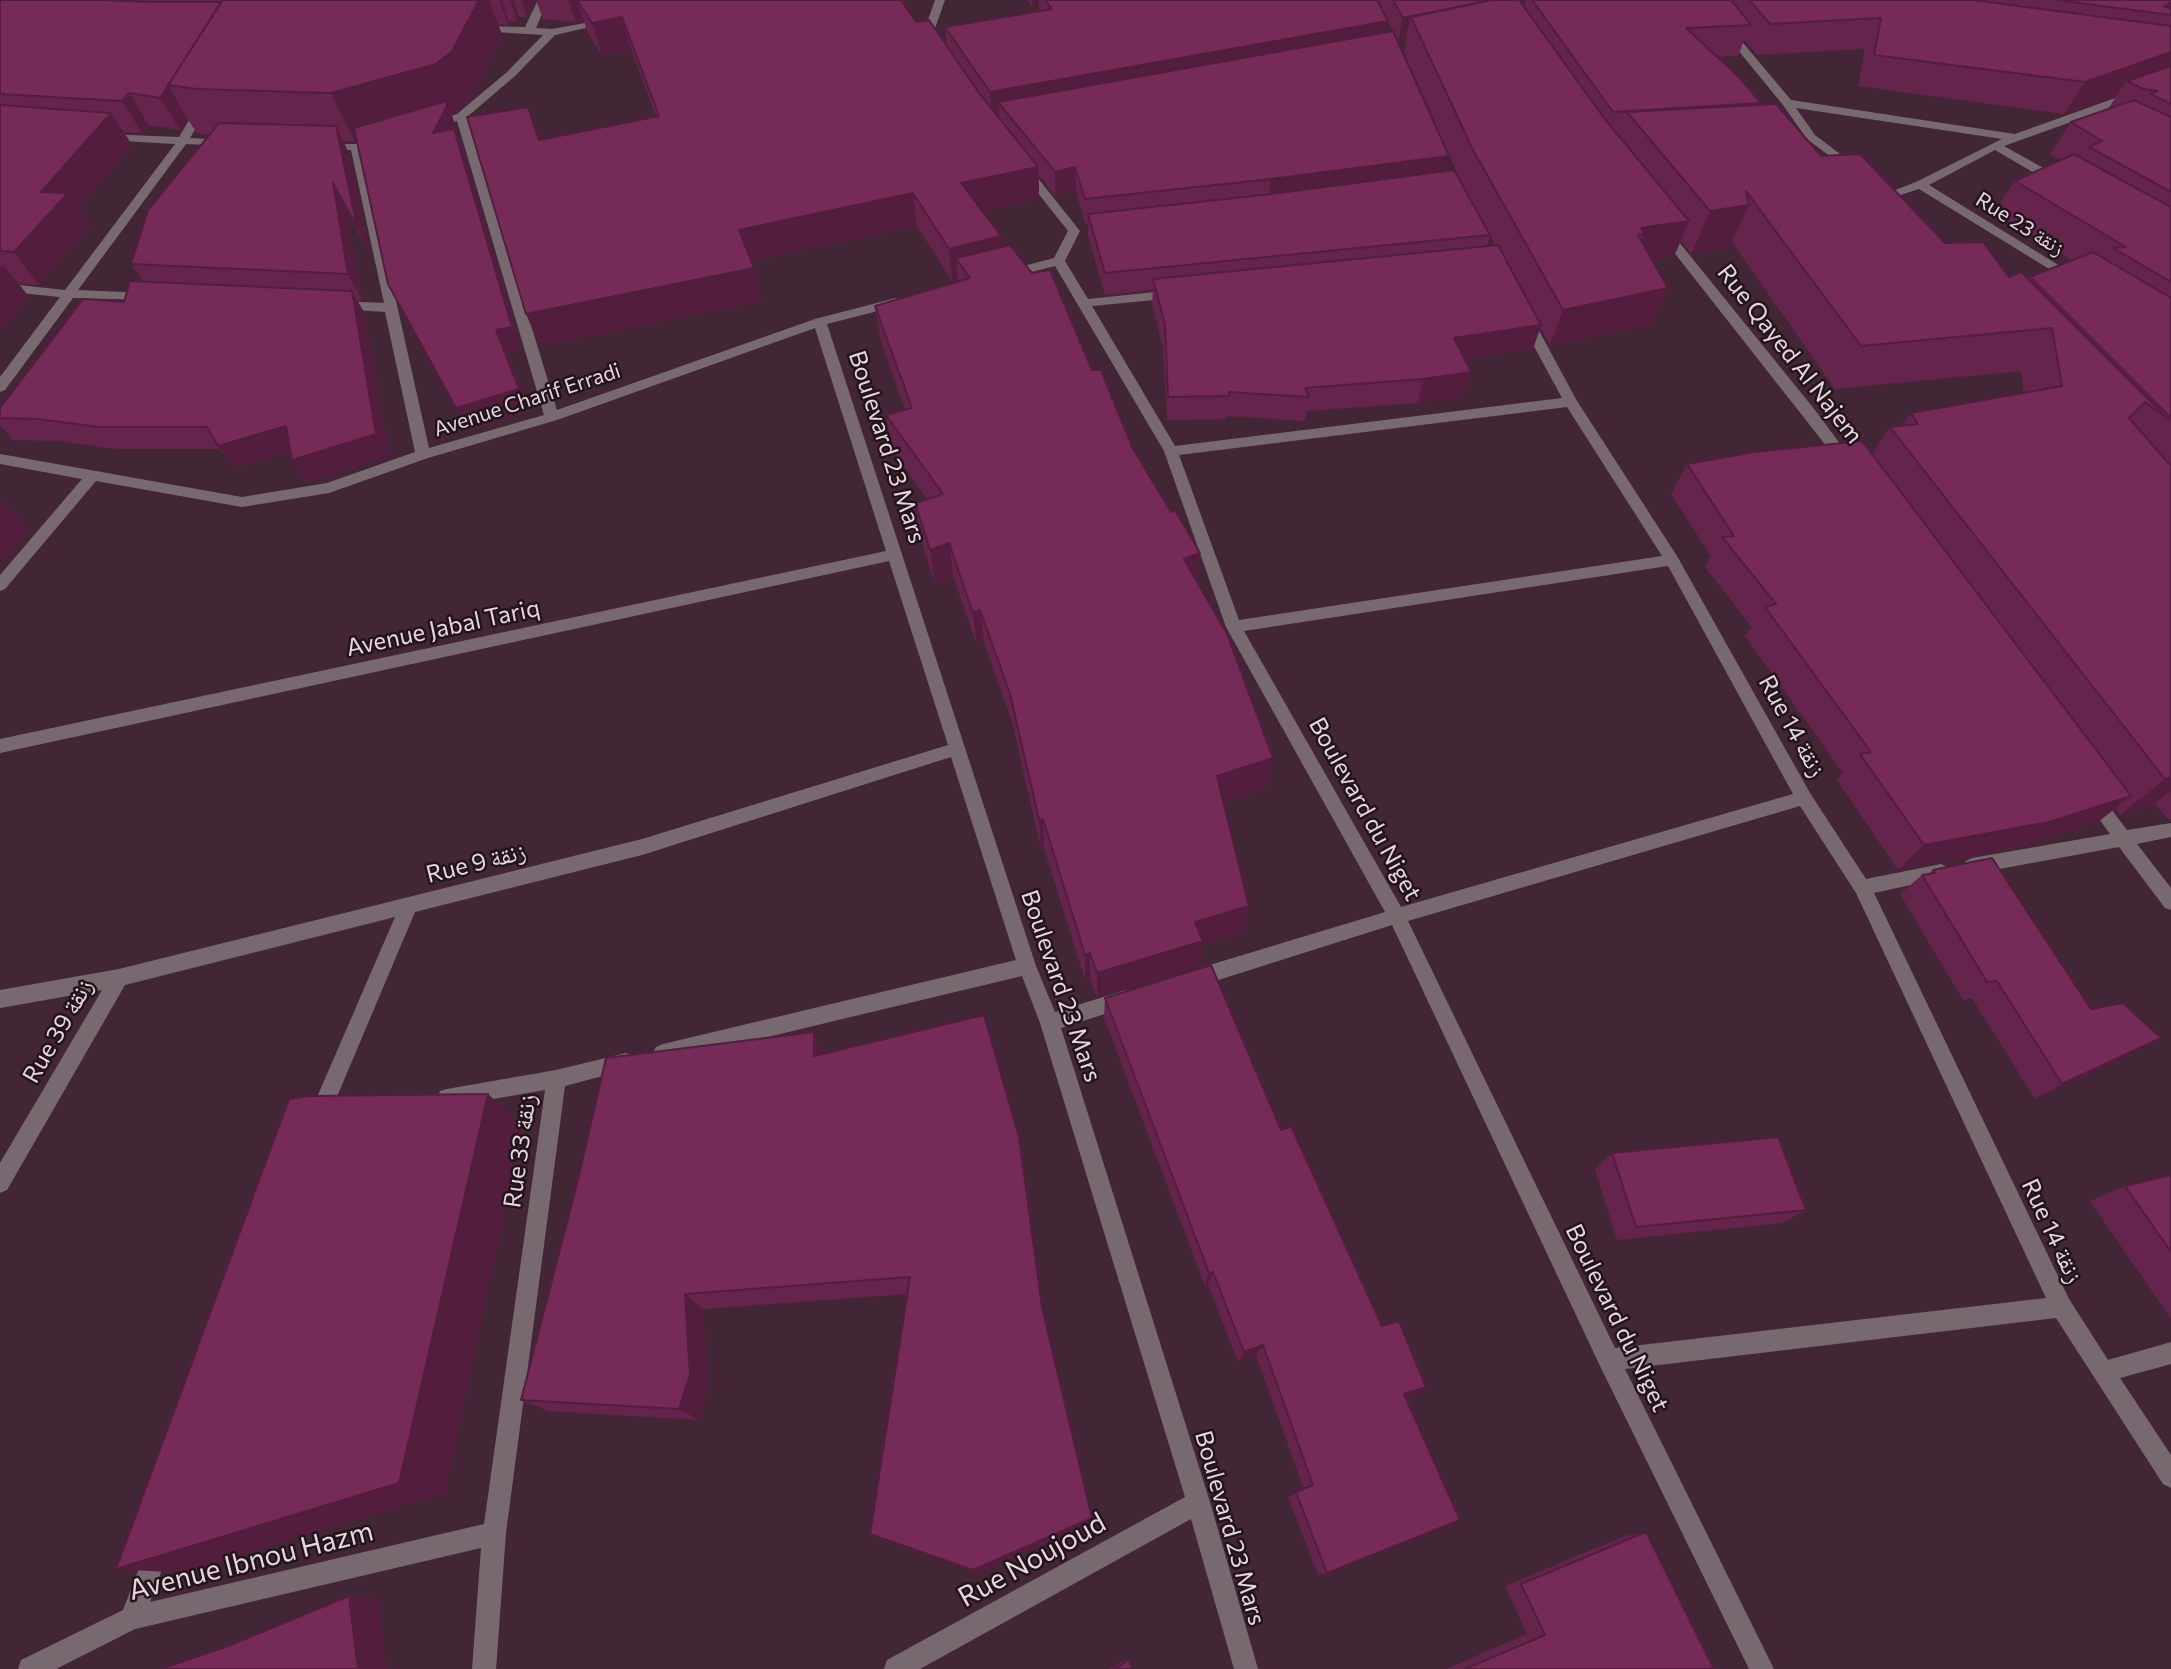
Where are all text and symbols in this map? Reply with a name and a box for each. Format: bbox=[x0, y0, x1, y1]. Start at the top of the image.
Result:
street label: Rue 23 زنقة bbox=[1971, 187, 2069, 261]
street label: Rue Qayed Al Najem bbox=[1711, 259, 1869, 449]
street label: Boulevard 23 Mars bbox=[842, 347, 932, 547]
street label: Avenue Charif Erradi bbox=[430, 358, 624, 442]
street label: Avenue Jabal Tariq bbox=[344, 593, 542, 663]
street label: Rue 14 زنقة bbox=[1752, 670, 1832, 782]
street label: Boulevard du Niget bbox=[1303, 712, 1427, 906]
street label: Rue 9 زنقة bbox=[423, 837, 529, 889]
street label: Boulevard 23 Mars bbox=[1015, 886, 1107, 1086]
street label: Rue 39 زنقة bbox=[17, 974, 99, 1088]
street label: Rue 33 زنقة bbox=[498, 1092, 542, 1210]
street label: Rue 14 زنقة bbox=[2015, 1174, 2089, 1288]
street label: Boulevard du Niget bbox=[1559, 1219, 1675, 1417]
street label: Boulevard 23 Mars bbox=[1188, 1427, 1272, 1629]
street label: Rue Noujoud bbox=[952, 1506, 1112, 1614]
street label: Avenue Ibnou Hazm bbox=[125, 1514, 377, 1608]

